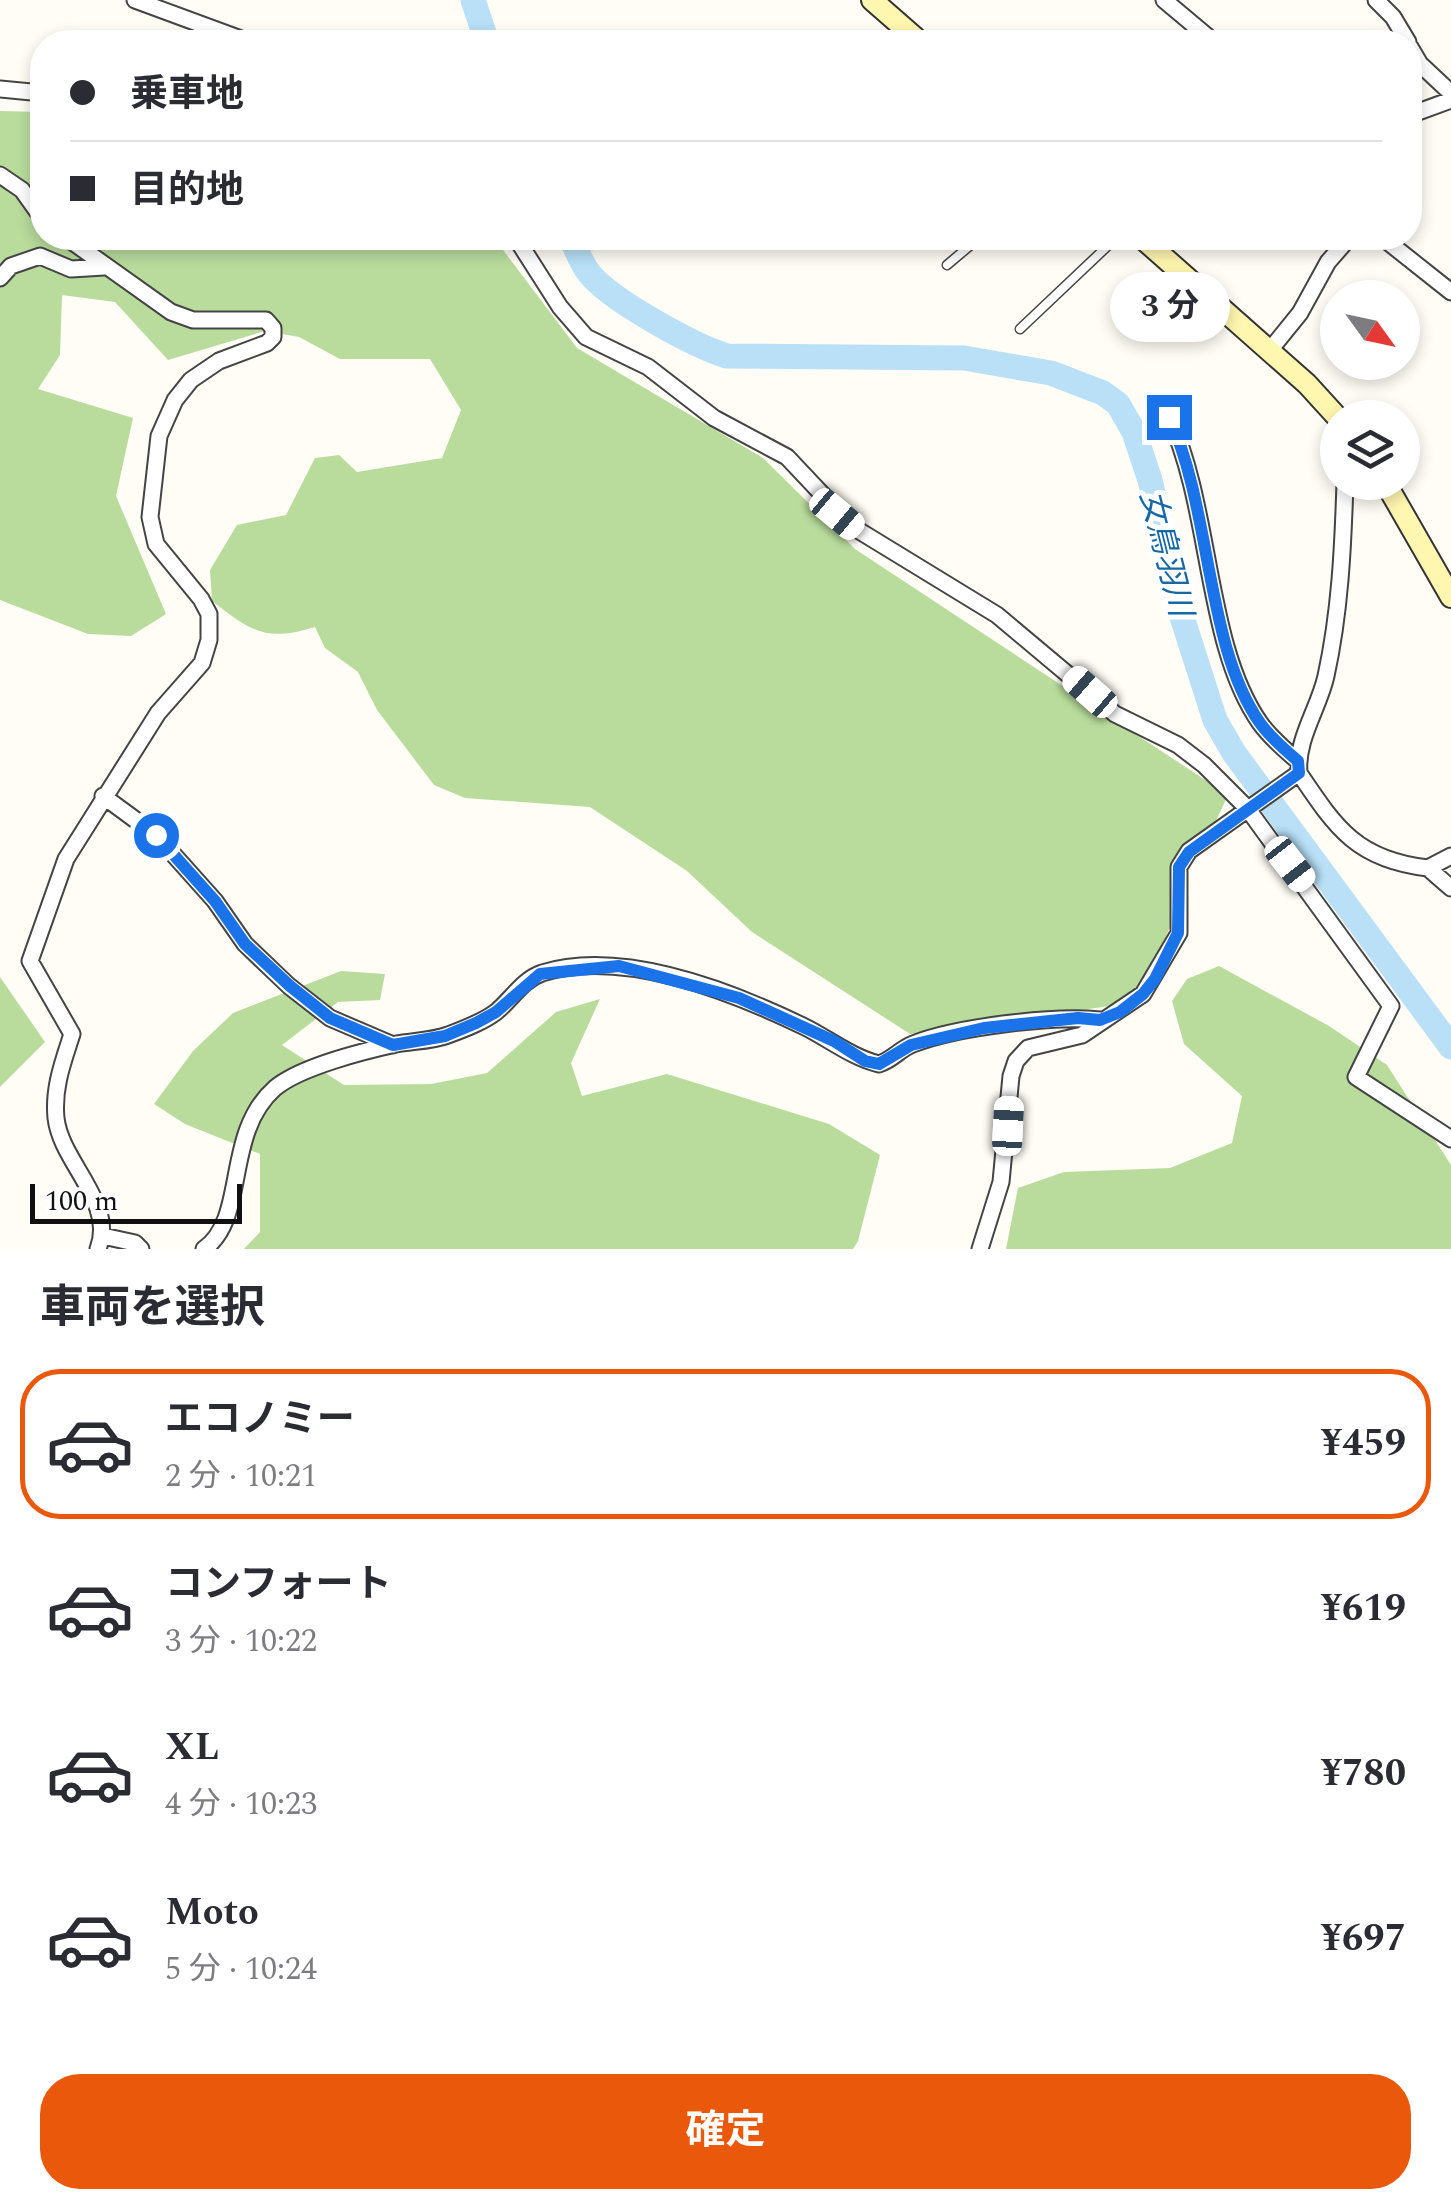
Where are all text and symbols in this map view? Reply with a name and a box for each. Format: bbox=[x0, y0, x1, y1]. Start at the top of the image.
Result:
text: 乗車地 bbox=[130, 66, 244, 124]
text: 目的地 bbox=[130, 162, 244, 220]
callout: 3 分 bbox=[1109, 272, 1229, 342]
north arrow bbox=[1320, 280, 1420, 380]
map controls bbox=[1320, 280, 1420, 500]
text: 3 分 bbox=[1141, 282, 1199, 331]
route end bbox=[1147, 395, 1192, 440]
button: layers bbox=[1320, 400, 1420, 500]
car bbox=[804, 483, 870, 545]
water label: 女鳥羽川 bbox=[1126, 485, 1206, 624]
car bbox=[1058, 661, 1122, 723]
route start bbox=[134, 813, 179, 858]
car bbox=[1260, 831, 1320, 897]
car bbox=[991, 1095, 1025, 1157]
scale bar bbox=[30, 1179, 242, 1224]
text: 100 m bbox=[45, 1180, 118, 1223]
text: 車両を選択 bbox=[40, 1274, 265, 1343]
text: エコノミー bbox=[165, 1391, 355, 1449]
icon: car bbox=[45, 1399, 135, 1489]
text: ¥459 bbox=[1321, 1415, 1406, 1473]
text: 2 分 · 10:21 bbox=[165, 1452, 317, 1501]
text: コンフォート bbox=[165, 1556, 392, 1614]
icon: car bbox=[45, 1564, 135, 1654]
text: ¥619 bbox=[1321, 1580, 1406, 1638]
text: 3 分 · 10:22 bbox=[165, 1617, 317, 1666]
text: XL bbox=[165, 1719, 219, 1777]
icon: car bbox=[45, 1729, 135, 1819]
text: ¥780 bbox=[1321, 1745, 1406, 1803]
text: 4 分 · 10:23 bbox=[165, 1780, 317, 1829]
text: Moto bbox=[165, 1884, 259, 1942]
icon: car bbox=[45, 1894, 135, 1984]
text: ¥697 bbox=[1321, 1910, 1406, 1968]
text: 5 分 · 10:24 bbox=[165, 1945, 317, 1994]
button: 確定 bbox=[40, 2074, 1411, 2189]

